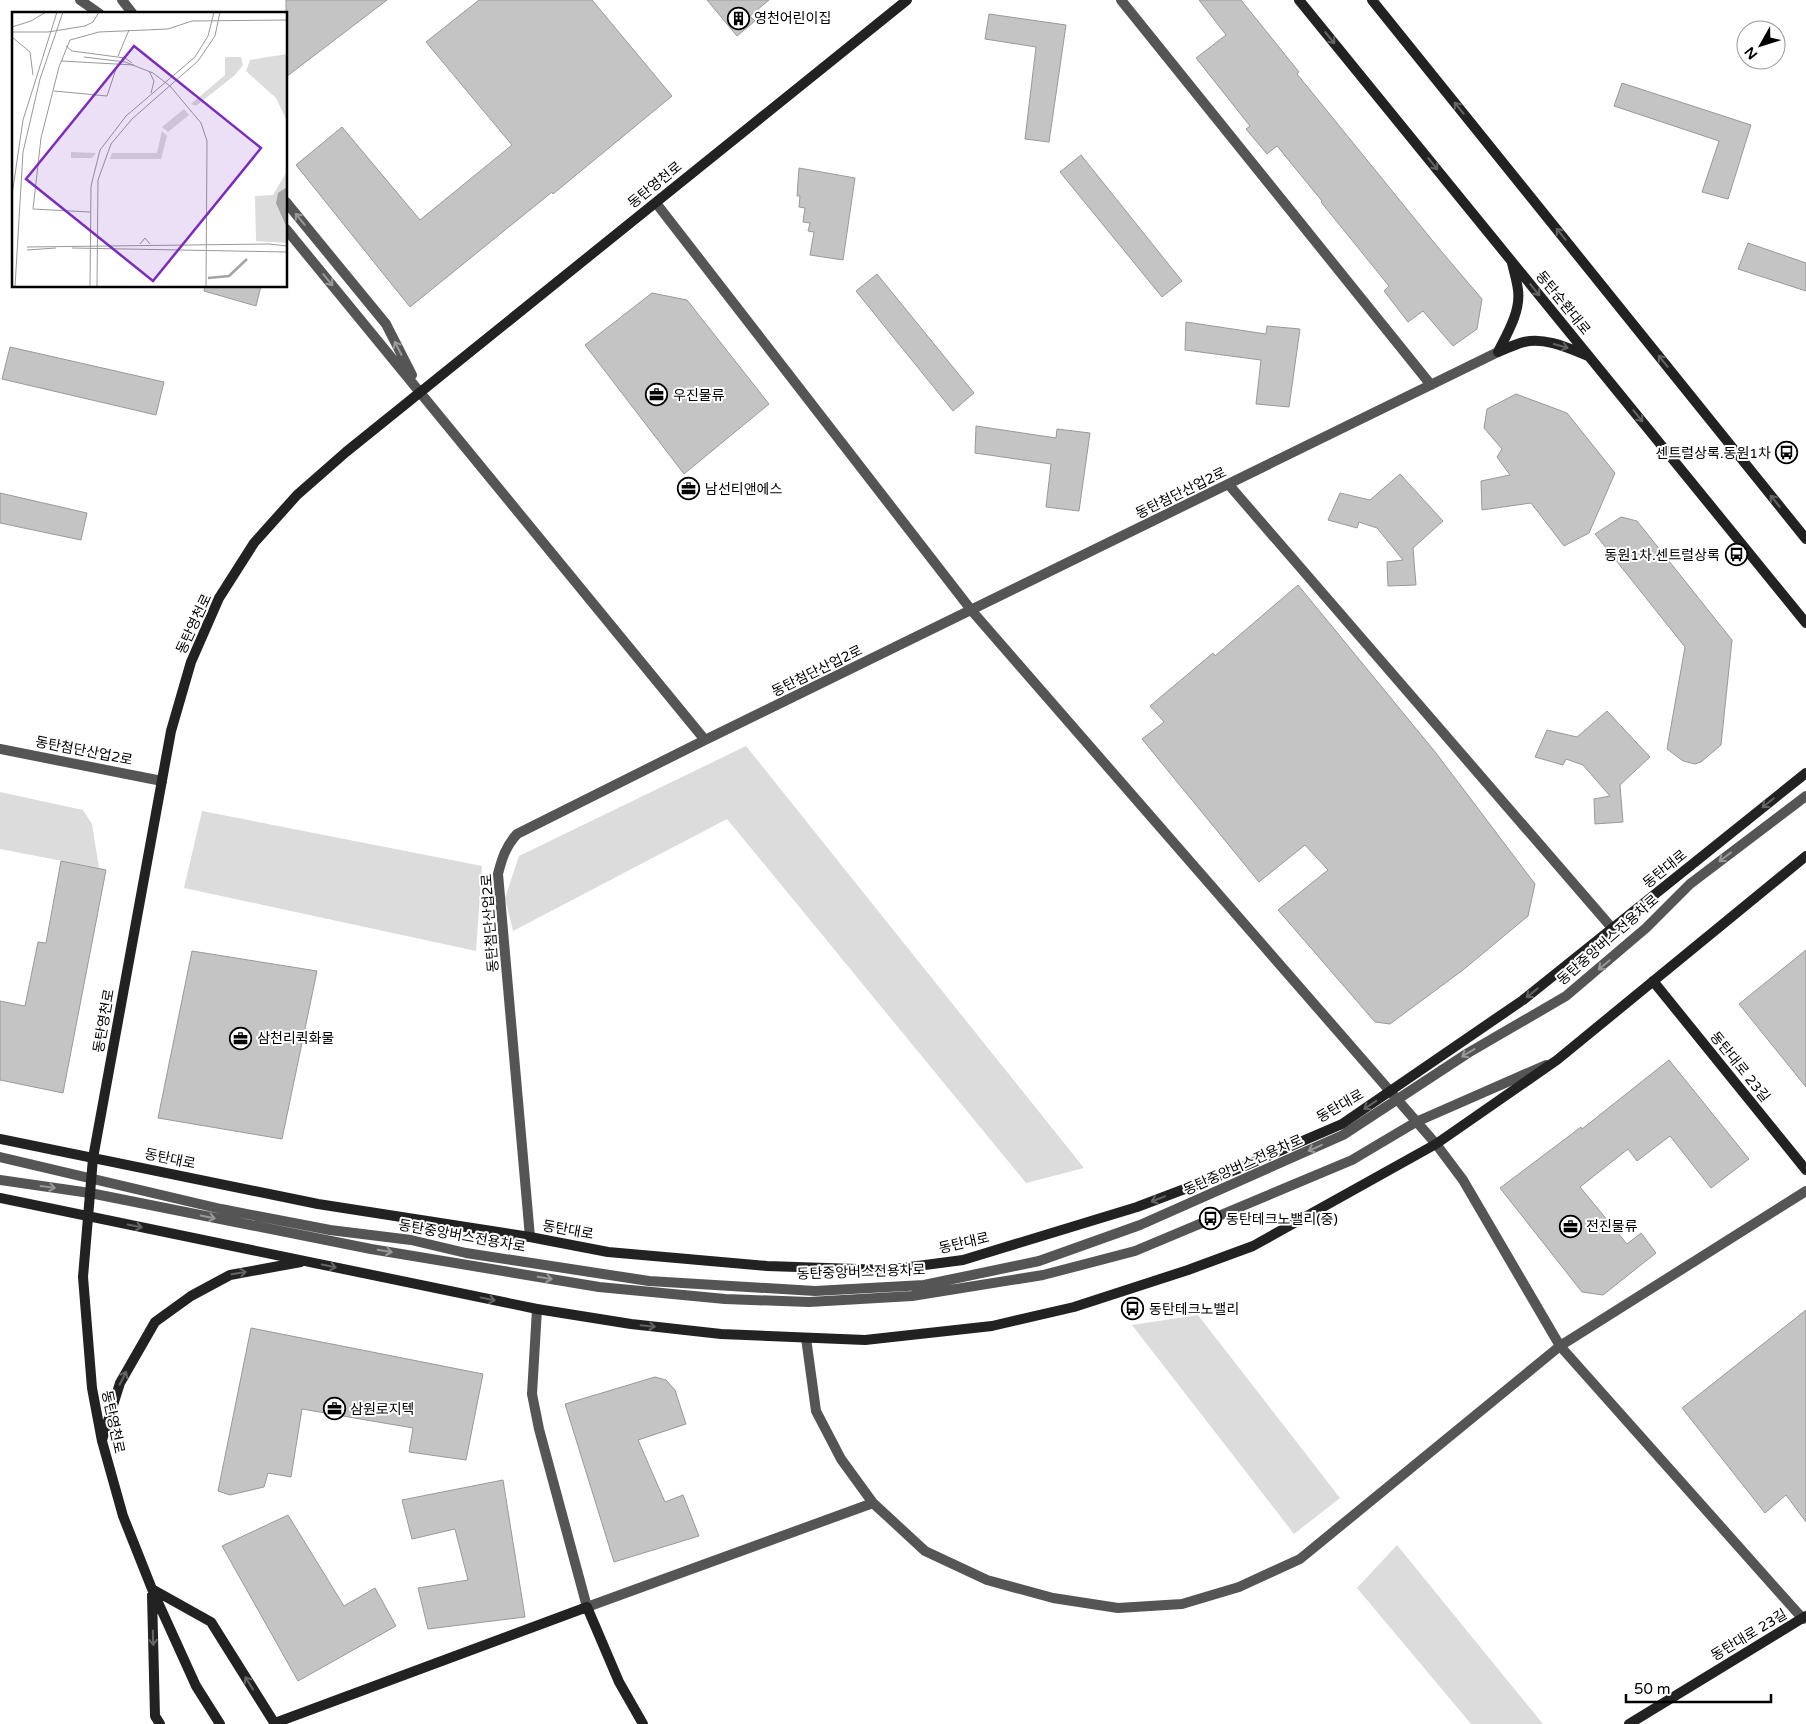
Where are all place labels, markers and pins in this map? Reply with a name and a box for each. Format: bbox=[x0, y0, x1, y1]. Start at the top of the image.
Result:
building icon: 영천어린이집 bbox=[726, 6, 750, 30]
place label: 영천어린이집 bbox=[754, 10, 831, 27]
office icon: 우진물류 bbox=[645, 383, 669, 407]
place label: 우진물류 bbox=[673, 387, 725, 404]
bus stop icon: 센트럴상록.동원1차 bbox=[1775, 441, 1799, 465]
place label: 센트럴상록.동원1차 bbox=[1656, 445, 1771, 462]
office icon: 남선티앤에스 bbox=[677, 477, 701, 501]
place label: 남선티앤에스 bbox=[705, 481, 782, 498]
bus stop icon: 동원1차.센트럴상록 bbox=[1724, 543, 1748, 567]
place label: 동원1차.센트럴상록 bbox=[1605, 547, 1720, 564]
office icon: 삼천리퀵화물 bbox=[229, 1026, 253, 1050]
place label: 삼천리퀵화물 bbox=[257, 1030, 334, 1047]
bus stop icon: 동탄테크노밸리(중) bbox=[1198, 1207, 1222, 1231]
place label: 동탄테크노밸리(중) bbox=[1226, 1211, 1338, 1228]
office icon: 전진물류 bbox=[1558, 1214, 1582, 1238]
place label: 전진물류 bbox=[1586, 1218, 1638, 1235]
bus stop icon: 동탄테크노밸리 bbox=[1121, 1297, 1145, 1321]
place label: 동탄테크노밸리 bbox=[1149, 1301, 1239, 1318]
office icon: 삼원로지텍 bbox=[322, 1397, 346, 1421]
place label: 삼원로지텍 bbox=[350, 1401, 414, 1418]

